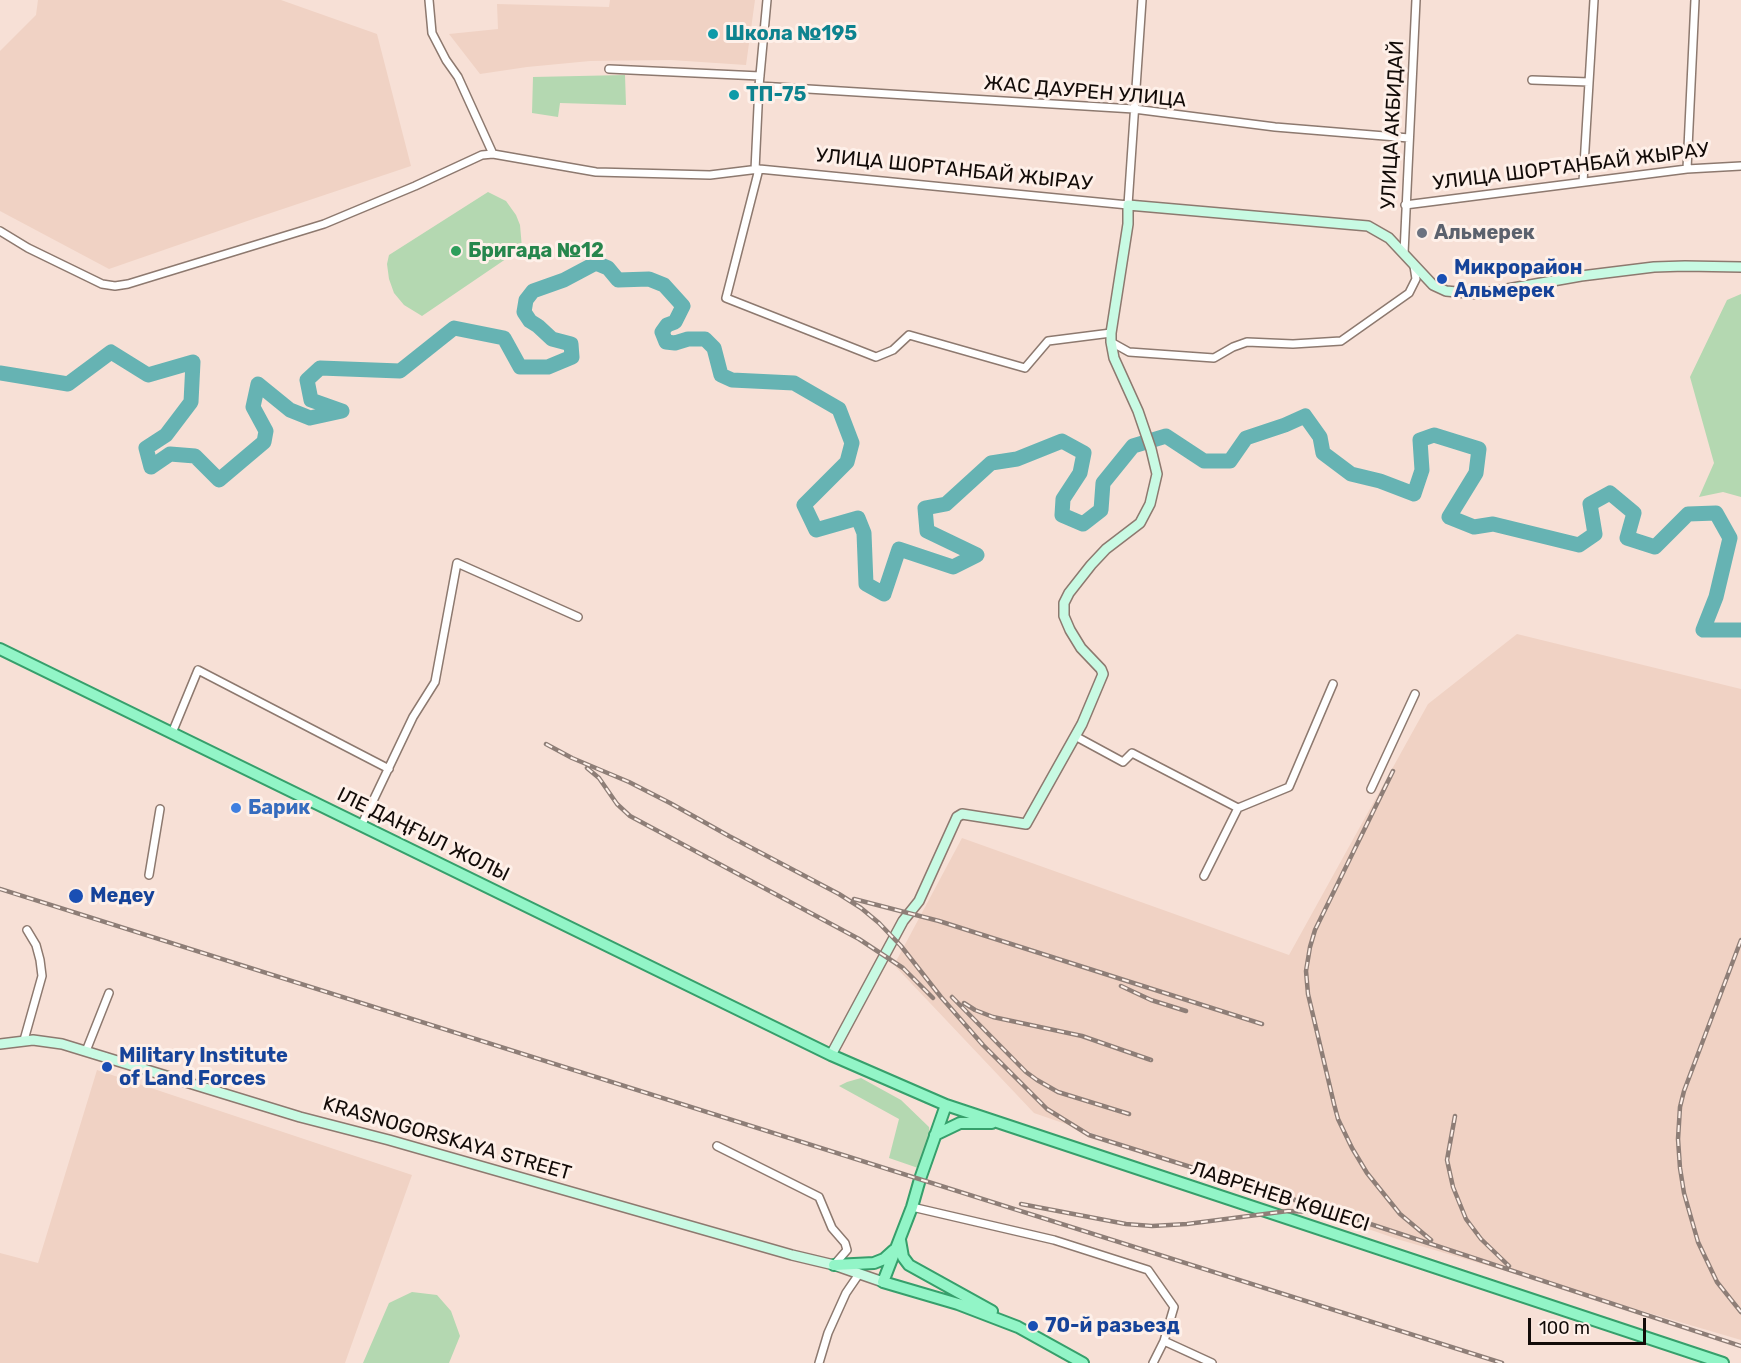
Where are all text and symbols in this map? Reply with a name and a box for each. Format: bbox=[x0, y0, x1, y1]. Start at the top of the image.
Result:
place label: Школа №195 bbox=[725, 22, 857, 46]
marker: Школа №195 bbox=[706, 27, 720, 41]
street label: УЛИЦА АКБИДАЙ bbox=[1377, 40, 1409, 210]
street label: ЖАС ДАУРЕН УЛИЦА bbox=[983, 71, 1187, 113]
place label: ТП-75 bbox=[746, 83, 806, 107]
marker: ТП-75 bbox=[727, 88, 741, 102]
street label: УЛИЦА ШОРТАНБАЙ ЖЫРАУ bbox=[1432, 138, 1710, 196]
street label: УЛИЦА ШОРТАНБАЙ ЖЫРАУ bbox=[814, 144, 1094, 196]
place label: Альмерек bbox=[1434, 221, 1535, 245]
marker: Альмерек bbox=[1415, 226, 1429, 240]
place label: Бригада №12 bbox=[468, 239, 604, 263]
marker: Бригада №12 bbox=[449, 244, 463, 258]
place label: Микрорайон Альмерек bbox=[1454, 256, 1582, 303]
marker: Микрорайон Альмерек bbox=[1435, 272, 1449, 286]
street label: ІЛЕ ДАҢҒЫЛ ЖОЛЫ bbox=[333, 783, 513, 887]
place label: Барик bbox=[248, 796, 310, 820]
marker: Барик bbox=[229, 801, 243, 815]
place label: Медеу bbox=[90, 884, 155, 908]
marker: Медеу bbox=[67, 887, 85, 905]
place label: Military Institute of Land Forces bbox=[119, 1044, 288, 1091]
marker: Military Institute of Land Forces bbox=[100, 1060, 114, 1074]
street label: KRASNOGORSKAYA STREET bbox=[320, 1092, 574, 1186]
street label: ЛАВРЕНЕВ КӨШЕСІ bbox=[1187, 1157, 1373, 1237]
scale bar bbox=[1531, 1306, 1650, 1344]
place label: 70-й разьезд bbox=[1045, 1314, 1180, 1338]
text: 100 m bbox=[1539, 1317, 1590, 1339]
marker: 70-й разьезд bbox=[1026, 1319, 1040, 1333]

